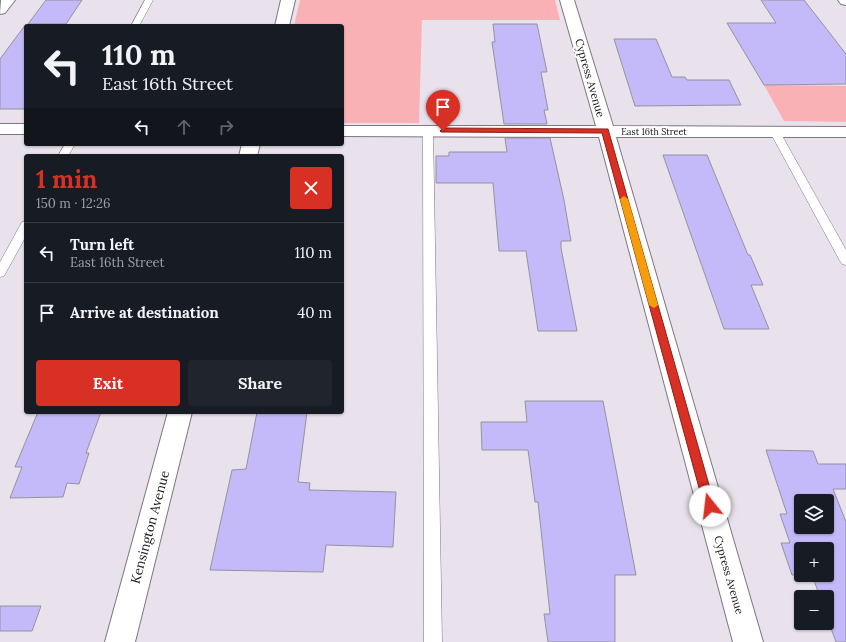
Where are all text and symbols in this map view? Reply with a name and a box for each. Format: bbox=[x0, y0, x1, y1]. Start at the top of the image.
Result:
text: 110 m bbox=[102, 37, 176, 73]
street label: Cypress Avenue bbox=[572, 37, 608, 119]
icon: left bbox=[36, 40, 88, 92]
text: East 16th Street bbox=[102, 72, 233, 95]
pin bbox=[426, 90, 460, 131]
icon: arrive bbox=[432, 96, 454, 118]
icon: left bbox=[131, 116, 153, 138]
icon: ahead bbox=[173, 116, 195, 138]
icon: right bbox=[215, 116, 237, 138]
street label: East 16th Street bbox=[621, 126, 687, 137]
text: 1 min bbox=[36, 164, 97, 195]
button: close bbox=[290, 167, 332, 209]
text: 150 m · 12:26 bbox=[36, 195, 110, 212]
text: Turn left bbox=[70, 235, 134, 254]
icon: left bbox=[36, 242, 58, 264]
text: 110 m bbox=[294, 243, 332, 262]
text: East 16th Street bbox=[70, 254, 165, 271]
icon: arrive bbox=[36, 302, 58, 324]
text: Arrive at destination bbox=[70, 303, 219, 322]
text: 40 m bbox=[297, 303, 332, 322]
button: Exit bbox=[36, 360, 180, 406]
button: Share bbox=[188, 360, 332, 406]
street label: Kensington Avenue bbox=[127, 469, 173, 585]
position arrow bbox=[689, 485, 731, 527]
map controls bbox=[794, 494, 834, 630]
button: layers bbox=[794, 494, 834, 534]
street label: Cypress Avenue bbox=[711, 534, 747, 616]
button: + bbox=[794, 542, 834, 582]
button: − bbox=[794, 590, 834, 630]

